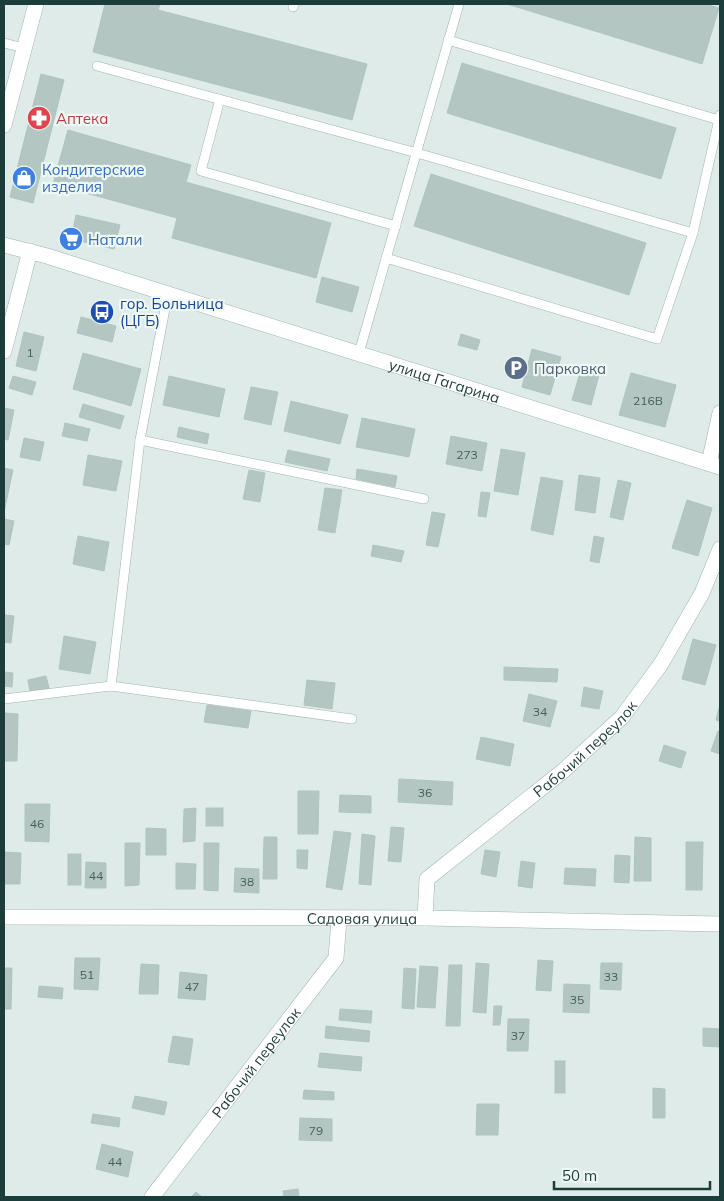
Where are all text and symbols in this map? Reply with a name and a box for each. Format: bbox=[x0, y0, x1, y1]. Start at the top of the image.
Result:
pharmacy icon: Аптека bbox=[26, 105, 52, 131]
place label: Аптека bbox=[56, 109, 108, 128]
place label: Кондитерские изделия bbox=[42, 160, 145, 196]
shop icon: Кондитерские изделия bbox=[11, 165, 37, 191]
supermarket icon: Натали bbox=[58, 226, 84, 252]
place label: Натали bbox=[88, 230, 142, 249]
place label: гор. Больница (ЦГБ) bbox=[120, 294, 224, 330]
bus stop icon: гор. Больница (ЦГБ) bbox=[89, 299, 115, 325]
house number: 1 bbox=[26, 345, 34, 360]
street label: улица Гагарина bbox=[387, 354, 502, 407]
parking icon: Парковка bbox=[503, 355, 529, 381]
place label: Парковка bbox=[534, 359, 606, 378]
house number: 216В bbox=[633, 393, 663, 408]
house number: 273 bbox=[456, 447, 478, 462]
street label: Рабочий переулок bbox=[529, 696, 641, 801]
house number: 34 bbox=[533, 704, 547, 719]
house number: 36 bbox=[418, 785, 432, 800]
house number: 46 bbox=[30, 816, 44, 831]
house number: 44 bbox=[89, 868, 103, 883]
house number: 38 bbox=[240, 874, 254, 889]
street label: Садовая улица bbox=[307, 908, 417, 927]
house number: 51 bbox=[80, 967, 94, 982]
house number: 33 bbox=[604, 969, 618, 984]
house number: 47 bbox=[185, 979, 199, 994]
house number: 35 bbox=[570, 992, 584, 1007]
street label: Рабочий переулок bbox=[207, 1003, 305, 1121]
house number: 37 bbox=[511, 1028, 525, 1043]
house number: 79 bbox=[309, 1123, 323, 1138]
house number: 44 bbox=[108, 1154, 122, 1169]
scale bar bbox=[554, 1158, 710, 1190]
text: 50 m bbox=[562, 1166, 597, 1185]

